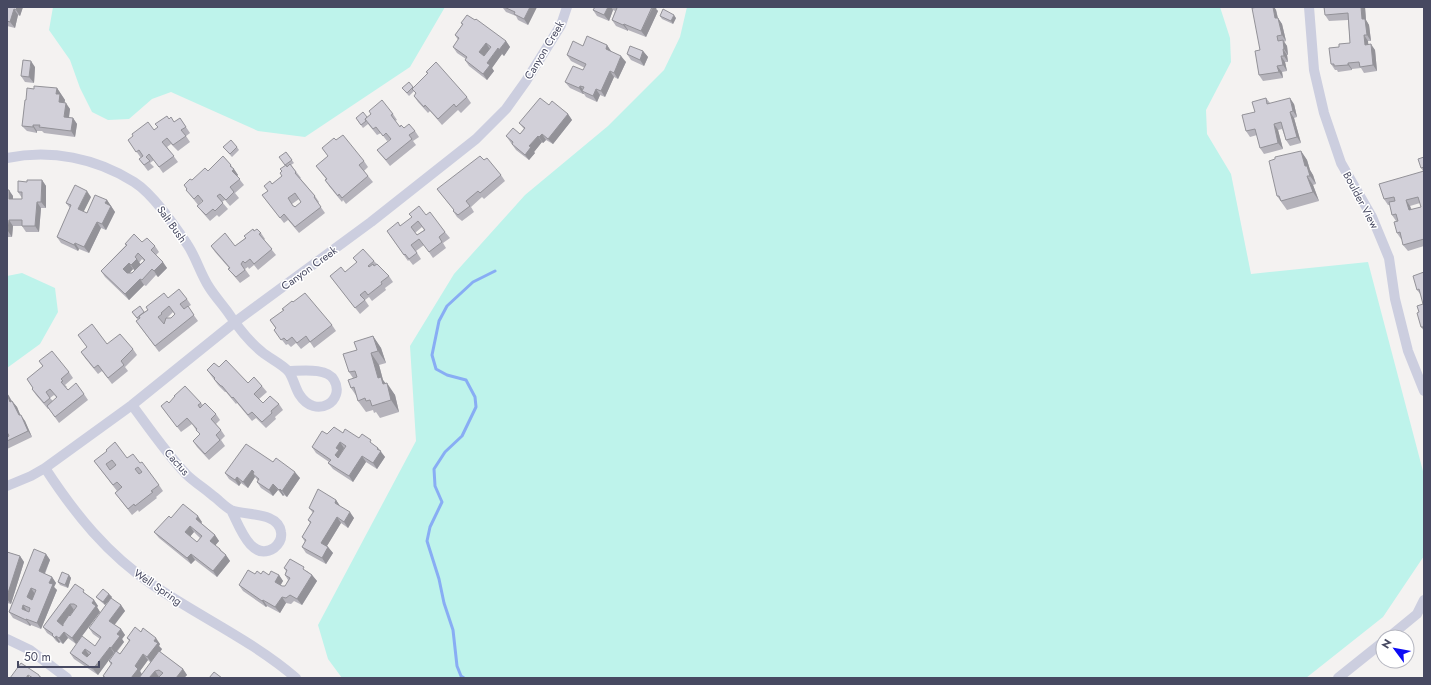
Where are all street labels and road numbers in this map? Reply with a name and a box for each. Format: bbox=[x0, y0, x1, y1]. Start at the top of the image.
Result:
street label: Canyon Creek bbox=[520, 18, 568, 82]
street label: Boulder View bbox=[1339, 169, 1383, 232]
street label: Salt Bush bbox=[153, 202, 191, 246]
street label: Canyon Creek bbox=[278, 242, 340, 294]
street label: Cactus bbox=[161, 445, 194, 479]
street label: Well Spring bbox=[131, 565, 185, 609]

